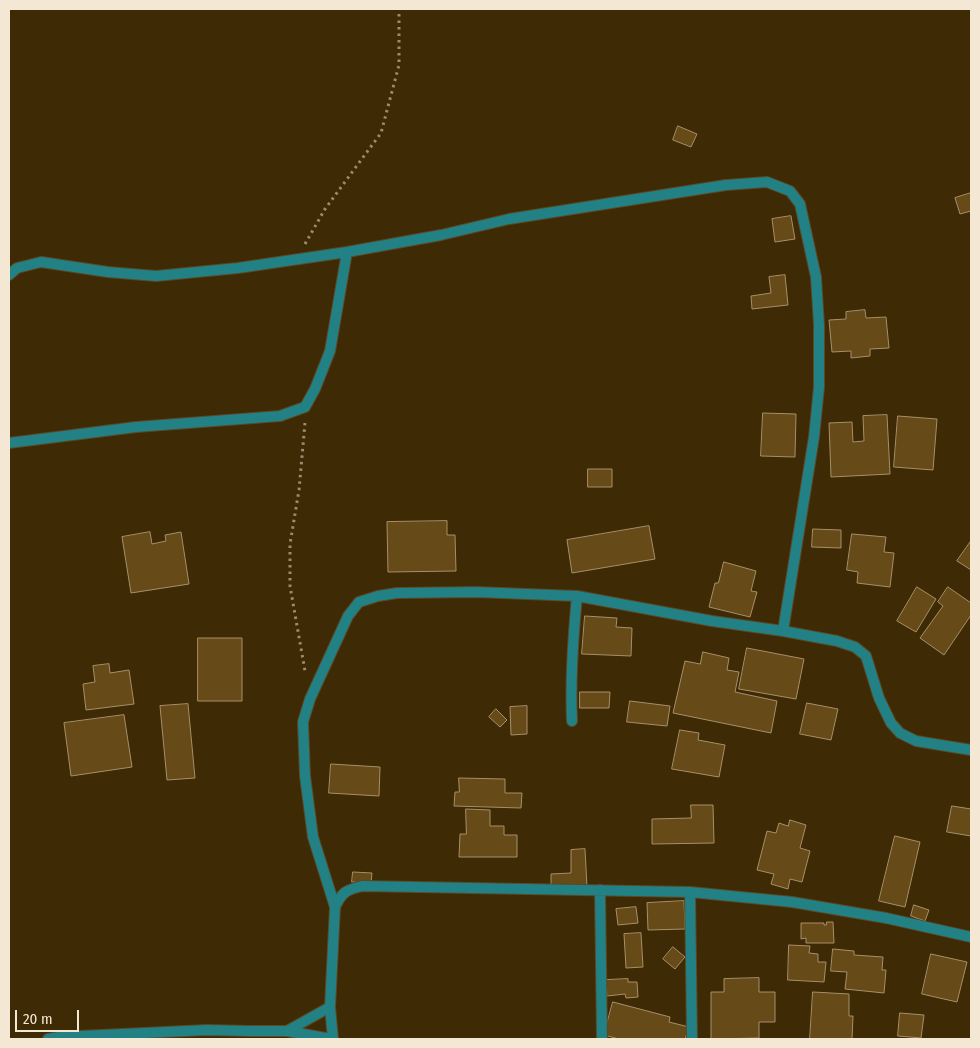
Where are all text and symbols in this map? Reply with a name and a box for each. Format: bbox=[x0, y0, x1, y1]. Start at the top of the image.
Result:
scale bar bbox=[18, 1000, 81, 1032]
text: 20 m bbox=[23, 1010, 53, 1028]

